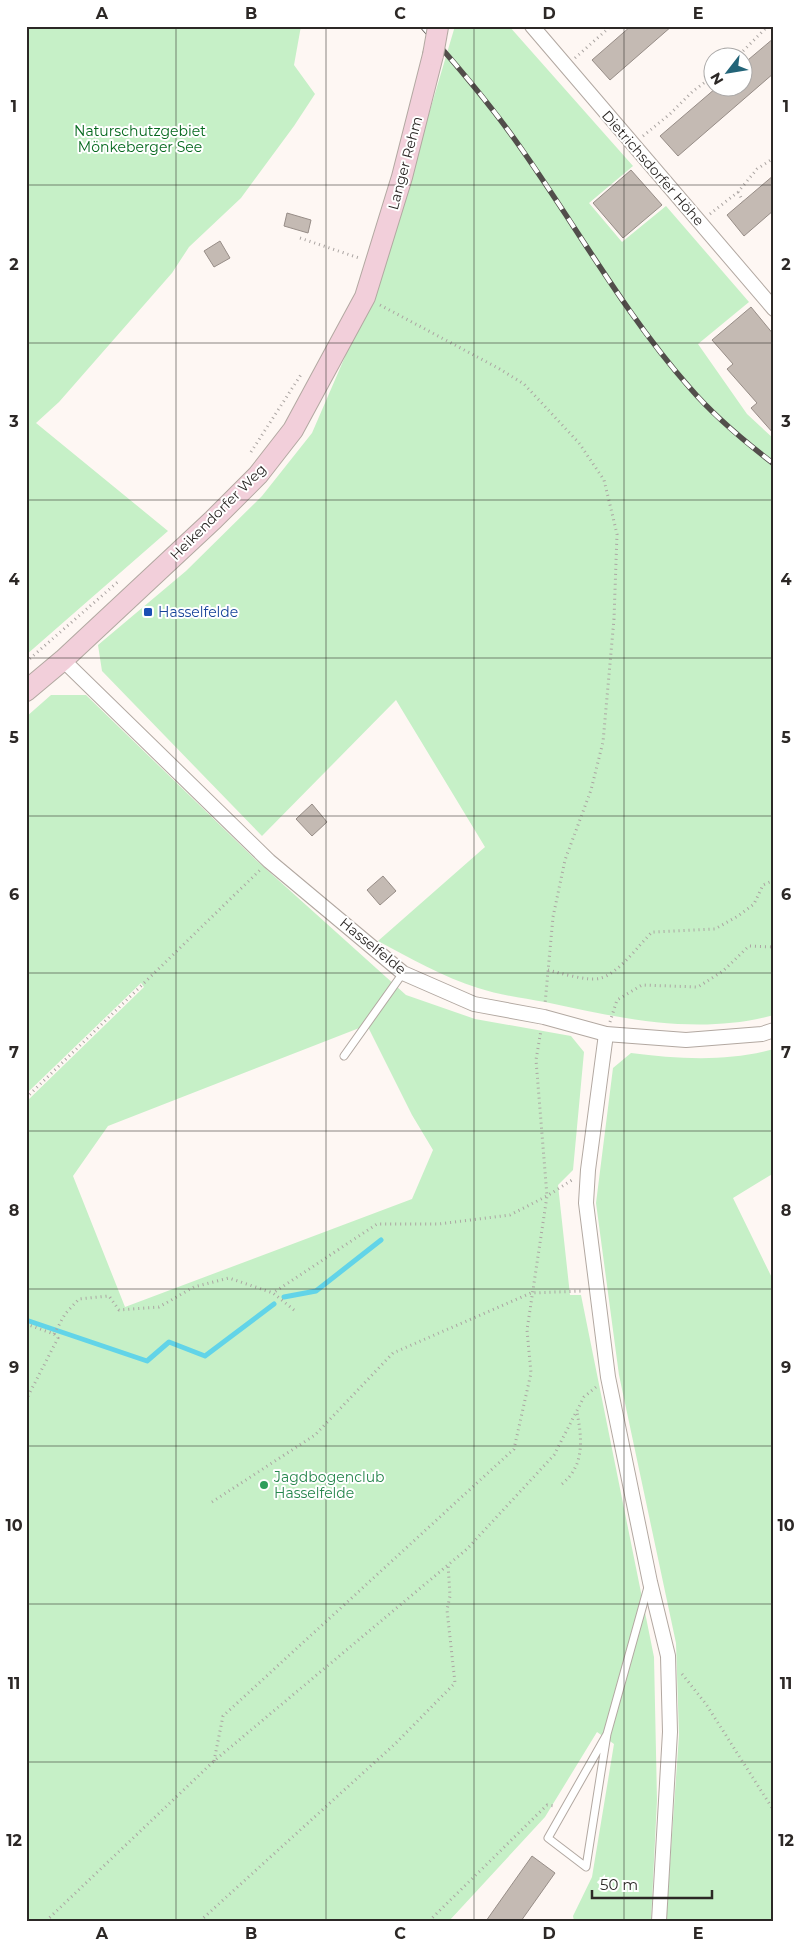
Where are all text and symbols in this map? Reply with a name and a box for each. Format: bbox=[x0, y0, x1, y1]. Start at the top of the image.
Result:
text: A bbox=[95, 4, 109, 23]
text: B bbox=[245, 4, 257, 23]
text: C bbox=[394, 4, 406, 23]
text: D bbox=[542, 4, 556, 23]
text: E bbox=[693, 4, 703, 23]
north arrow bbox=[702, 48, 752, 98]
text: N bbox=[706, 69, 727, 88]
text: 1 bbox=[11, 97, 17, 116]
text: 1 bbox=[783, 97, 789, 116]
street label: Dietrichsdorfer Höhe bbox=[598, 107, 708, 229]
street label: Langer Rehm bbox=[384, 114, 426, 212]
park label: Naturschutzgebiet Mönkeberger See bbox=[74, 122, 206, 156]
text: 2 bbox=[9, 255, 19, 274]
text: 2 bbox=[781, 255, 791, 274]
text: 3 bbox=[8, 412, 19, 431]
text: 3 bbox=[780, 412, 791, 431]
street label: Heikendorfer Weg bbox=[166, 460, 270, 564]
text: 4 bbox=[8, 570, 20, 589]
text: 4 bbox=[780, 570, 792, 589]
place label: Hasselfelde bbox=[158, 603, 238, 621]
marker: Hasselfelde bbox=[142, 606, 154, 618]
text: 5 bbox=[9, 728, 19, 747]
text: 5 bbox=[781, 728, 791, 747]
text: 6 bbox=[9, 885, 19, 904]
text: 6 bbox=[781, 885, 791, 904]
street label: Hasselfelde bbox=[336, 914, 410, 978]
text: 7 bbox=[9, 1043, 19, 1062]
text: 7 bbox=[781, 1043, 791, 1062]
text: 8 bbox=[9, 1201, 19, 1220]
text: 8 bbox=[781, 1201, 791, 1220]
text: 9 bbox=[9, 1358, 19, 1377]
text: 9 bbox=[781, 1358, 791, 1377]
place label: Jagdbogenclub Hasselfelde bbox=[273, 1468, 385, 1502]
marker: Jagdbogenclub Hasselfelde bbox=[258, 1479, 270, 1491]
text: 10 bbox=[5, 1516, 23, 1535]
text: 10 bbox=[777, 1516, 795, 1535]
text: 11 bbox=[8, 1674, 20, 1693]
text: 11 bbox=[780, 1674, 792, 1693]
text: 12 bbox=[6, 1831, 22, 1850]
text: 12 bbox=[778, 1831, 794, 1850]
scale bar bbox=[592, 1867, 712, 1899]
text: 50 m bbox=[600, 1875, 638, 1894]
text: A bbox=[95, 1924, 109, 1943]
text: B bbox=[245, 1924, 257, 1943]
text: C bbox=[394, 1924, 406, 1943]
text: D bbox=[542, 1924, 556, 1943]
text: E bbox=[693, 1924, 703, 1943]

